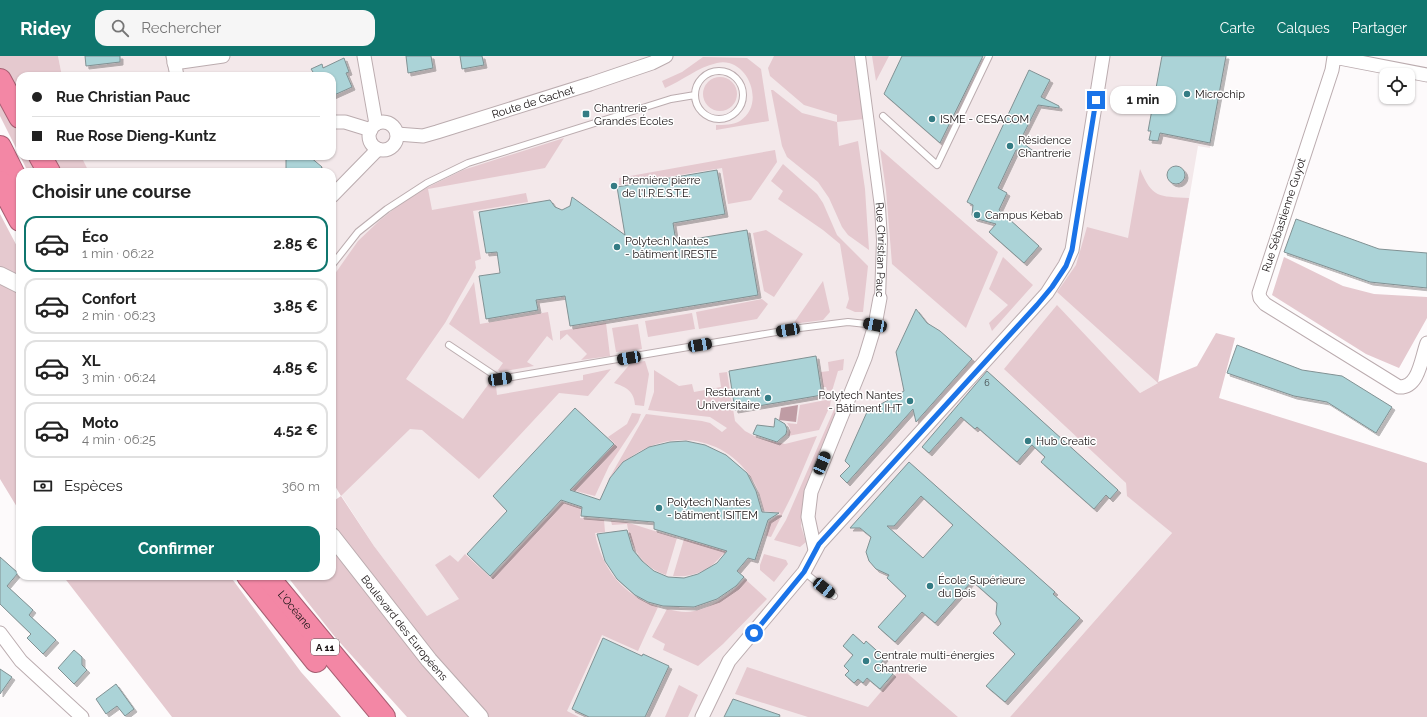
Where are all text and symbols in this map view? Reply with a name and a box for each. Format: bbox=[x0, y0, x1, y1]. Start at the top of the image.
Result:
search box bbox=[95, 10, 375, 46]
text: Ridey bbox=[20, 17, 71, 39]
icon: search bbox=[109, 17, 131, 39]
text: Rechercher bbox=[141, 19, 221, 37]
text: Carte bbox=[1220, 20, 1255, 36]
text: Calques bbox=[1277, 20, 1330, 36]
text: Partager bbox=[1352, 20, 1407, 36]
map controls bbox=[1379, 68, 1415, 104]
button: locate bbox=[1379, 68, 1415, 104]
street label: Route de Gachet bbox=[490, 83, 576, 121]
callout: 1 min bbox=[1110, 86, 1176, 114]
text: Rue Christian Pauc bbox=[56, 88, 191, 106]
place label: Microchip bbox=[1195, 88, 1245, 101]
marker: Microchip bbox=[1182, 89, 1192, 99]
route end bbox=[1087, 91, 1105, 109]
text: 1 min bbox=[1127, 92, 1159, 107]
place label: Chantrerie Grandes Écoles bbox=[594, 102, 673, 128]
marker: Chantrerie Grandes Écoles bbox=[581, 109, 591, 119]
place label: ISME - CESACOM bbox=[940, 113, 1029, 126]
marker: ISME - CESACOM bbox=[927, 114, 937, 124]
text: Rue Rose Dieng-Kuntz bbox=[56, 127, 216, 145]
place label: Résidence Chantrerie bbox=[1018, 134, 1072, 160]
marker: Résidence Chantrerie bbox=[1005, 141, 1015, 151]
street label: Rue Sébastienne Guyot bbox=[1259, 156, 1309, 274]
place label: Première pierre de l'I.R.E.S.T.E. bbox=[622, 174, 701, 200]
text: Choisir une course bbox=[32, 181, 191, 202]
marker: Première pierre de l'I.R.E.S.T.E. bbox=[609, 181, 619, 191]
street label: Rue Christian Pauc bbox=[873, 201, 889, 297]
place label: Campus Kebab bbox=[985, 209, 1063, 222]
marker: Campus Kebab bbox=[972, 210, 982, 220]
icon: car bbox=[34, 226, 70, 262]
text: Éco bbox=[82, 228, 108, 246]
text: 2.85 € bbox=[273, 235, 318, 253]
place label: Polytech Nantes - bâtiment IRESTE bbox=[625, 235, 718, 261]
marker: Polytech Nantes - bâtiment IRESTE bbox=[612, 242, 622, 252]
text: 1 min · 06:22 bbox=[82, 246, 154, 261]
icon: car bbox=[34, 288, 70, 324]
text: Confort bbox=[82, 290, 136, 308]
text: 3.85 € bbox=[273, 297, 318, 315]
text: 2 min · 06:23 bbox=[82, 308, 156, 323]
car bbox=[862, 317, 888, 333]
car bbox=[775, 322, 801, 338]
car bbox=[687, 337, 713, 353]
icon: car bbox=[34, 350, 70, 386]
car bbox=[616, 350, 642, 366]
text: XL bbox=[82, 352, 100, 370]
text: 4.85 € bbox=[273, 359, 318, 377]
text: 3 min · 06:24 bbox=[82, 370, 156, 385]
car bbox=[487, 371, 513, 387]
house number: 6 bbox=[984, 378, 990, 388]
place label: Restaurant Universitaire bbox=[697, 386, 761, 412]
place label: Polytech Nantes - Bâtiment IHT bbox=[818, 389, 902, 415]
marker: Restaurant Universitaire bbox=[763, 393, 773, 403]
marker: Polytech Nantes - Bâtiment IHT bbox=[905, 396, 915, 406]
icon: car bbox=[34, 412, 70, 448]
text: Moto bbox=[82, 414, 119, 432]
text: 4.52 € bbox=[274, 421, 318, 439]
text: 4 min · 06:25 bbox=[82, 432, 156, 447]
place label: Hub Creatic bbox=[1036, 435, 1096, 448]
marker: Hub Creatic bbox=[1023, 436, 1033, 446]
car bbox=[812, 450, 832, 476]
icon: cash bbox=[32, 475, 54, 497]
text: Espèces bbox=[64, 477, 123, 495]
text: 360 m bbox=[282, 479, 320, 494]
place label: Polytech Nantes - bâtiment ISITEM bbox=[667, 496, 758, 522]
marker: Polytech Nantes - bâtiment ISITEM bbox=[654, 503, 664, 513]
button: Confirmer bbox=[32, 526, 320, 572]
street label: Boulevard des Européens bbox=[359, 573, 451, 683]
place label: École Supérieure du Bois bbox=[938, 573, 1026, 600]
car bbox=[811, 576, 837, 600]
marker: École Supérieure du Bois bbox=[925, 581, 935, 591]
street label: L’Océane bbox=[275, 588, 315, 632]
route start bbox=[745, 624, 763, 642]
road number: A 11 bbox=[311, 639, 339, 655]
place label: Centrale multi-énergies Chantrerie bbox=[874, 649, 995, 675]
marker: Centrale multi-énergies Chantrerie bbox=[861, 656, 871, 666]

